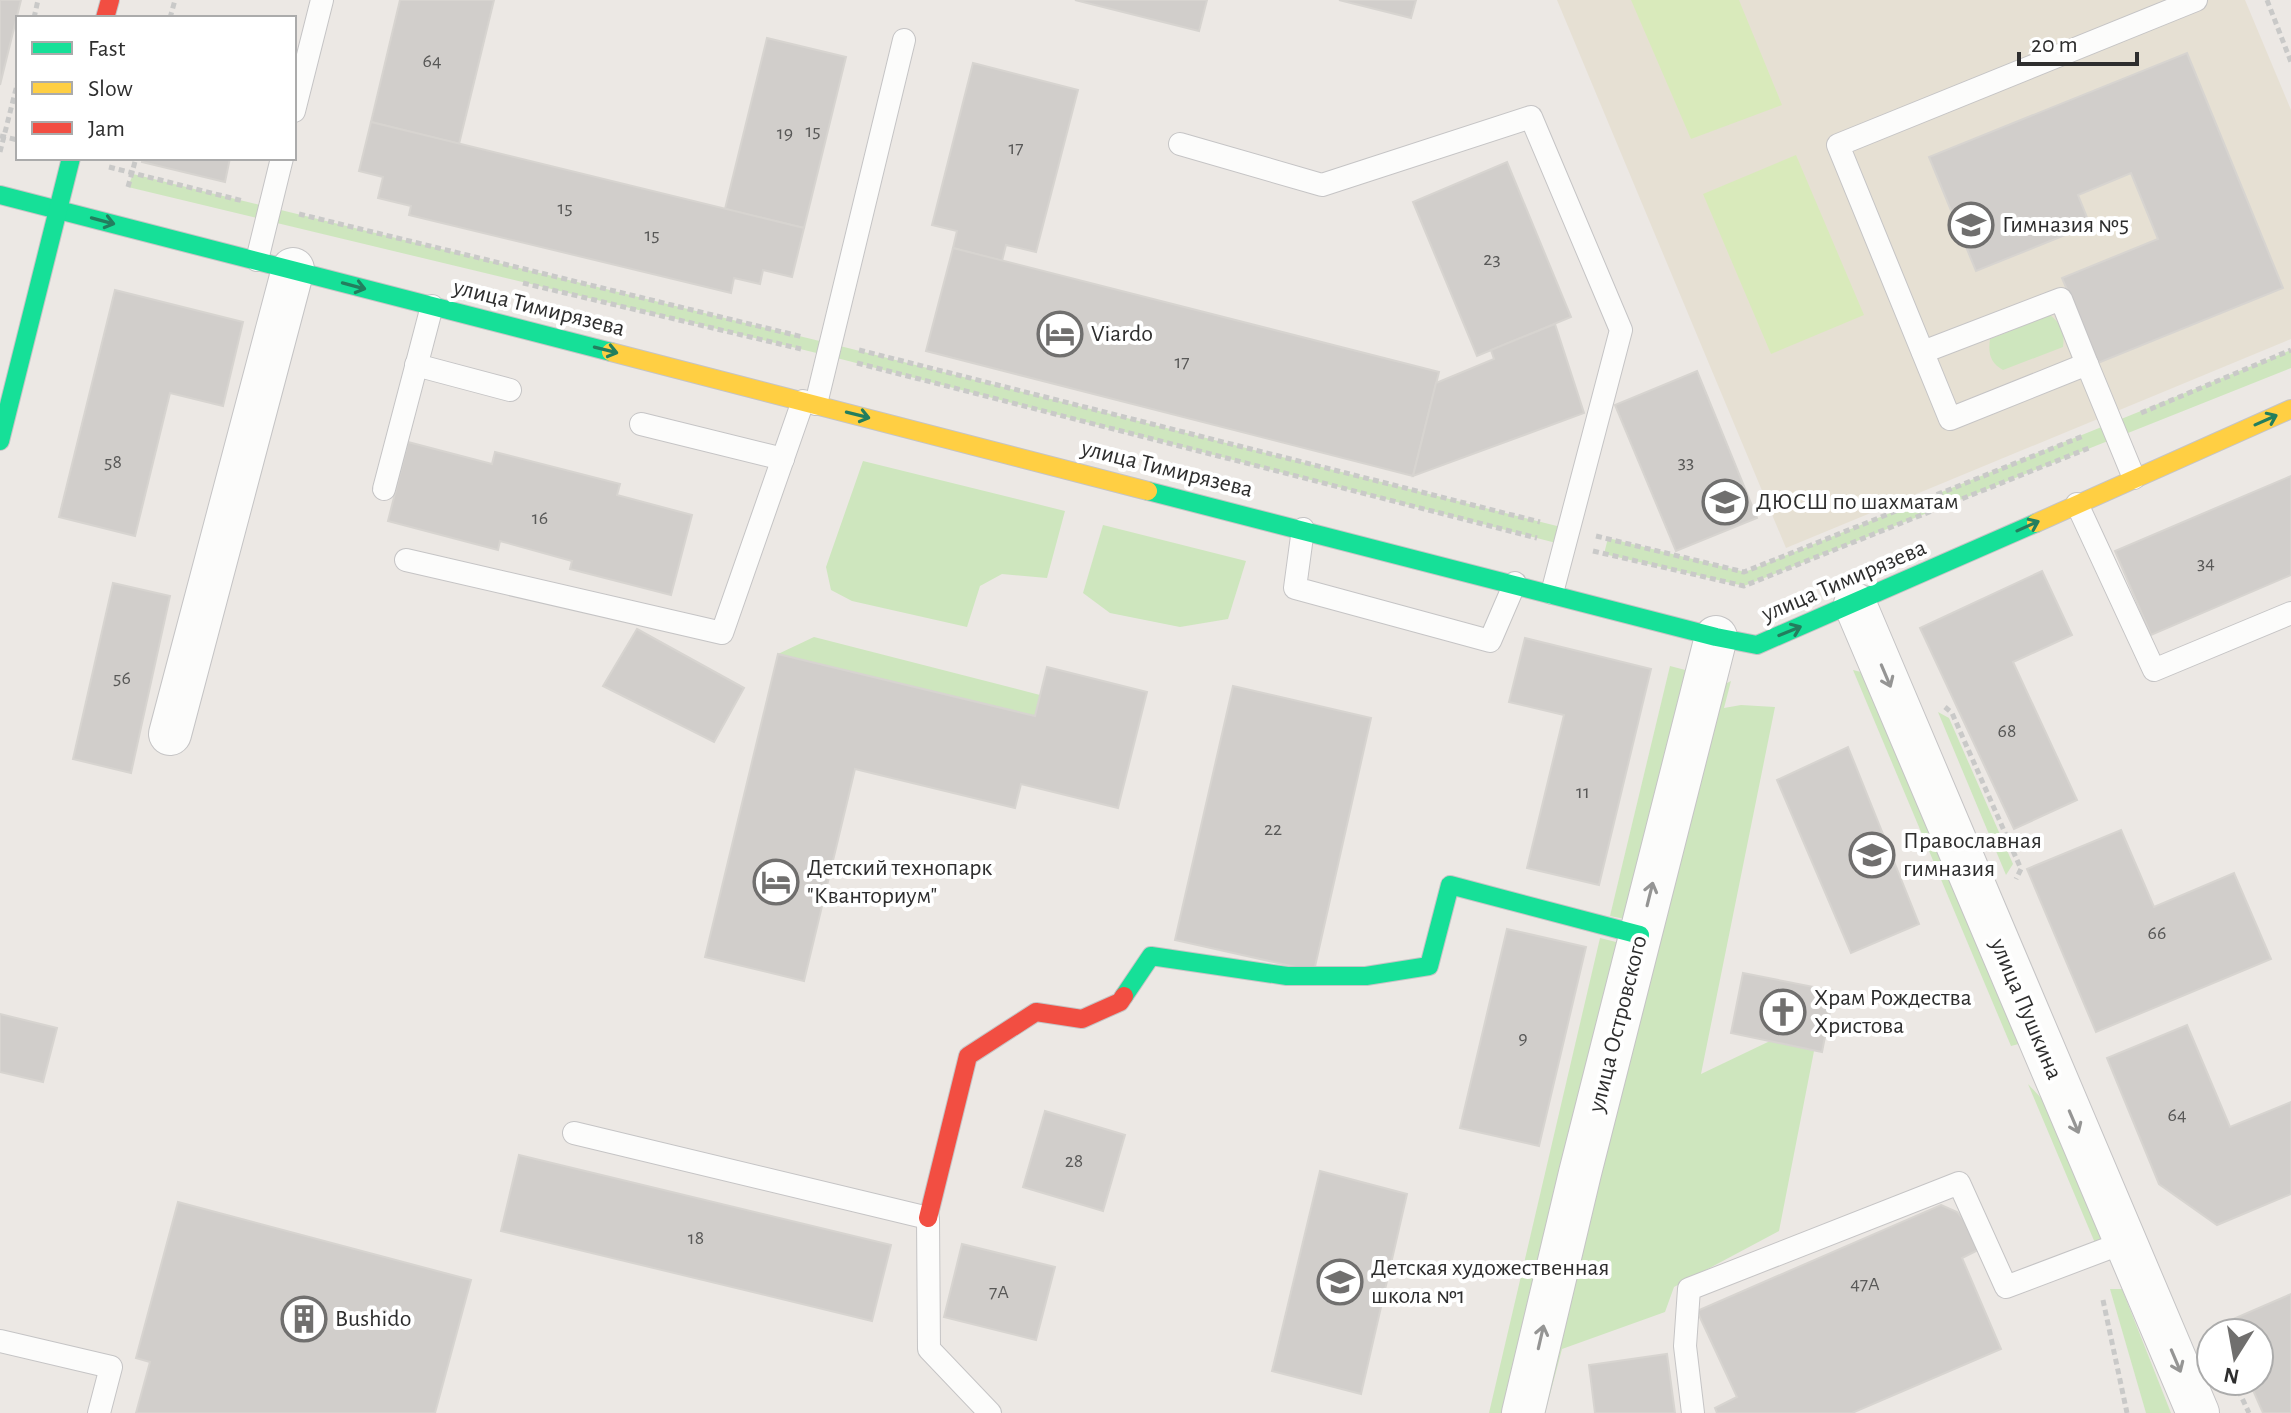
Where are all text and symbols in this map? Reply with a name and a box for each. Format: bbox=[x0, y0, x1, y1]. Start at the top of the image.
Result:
legend bbox=[16, 16, 296, 160]
scale bar bbox=[2019, 16, 2137, 66]
text: 20 m bbox=[2031, 33, 2078, 57]
text: Fast bbox=[88, 37, 126, 61]
house number: 64 bbox=[422, 51, 442, 71]
text: Slow bbox=[88, 77, 133, 101]
text: Jam bbox=[88, 117, 125, 141]
house number: 15 bbox=[805, 121, 821, 141]
house number: 19 bbox=[777, 123, 793, 143]
house number: 17 bbox=[1008, 138, 1024, 158]
house number: 15 bbox=[557, 198, 573, 218]
school or university icon: Гимназия №5 bbox=[1947, 201, 1995, 249]
place label: Гимназия №5 bbox=[2002, 213, 2129, 237]
one-way arrow bbox=[89, 214, 115, 229]
house number: 15 bbox=[644, 225, 660, 245]
house number: 23 bbox=[1483, 249, 1501, 269]
street label: улица Тимирязева bbox=[450, 275, 627, 341]
one-way arrow bbox=[341, 279, 367, 294]
hotel icon: Viardo bbox=[1036, 310, 1084, 358]
place label: Viardo bbox=[1091, 322, 1153, 346]
one-way arrow bbox=[593, 344, 619, 359]
house number: 17 bbox=[1174, 352, 1190, 372]
one-way arrow bbox=[845, 409, 871, 424]
one-way arrow bbox=[2253, 412, 2278, 427]
street label: улица Тимирязева bbox=[1078, 436, 1255, 502]
house number: 58 bbox=[104, 452, 122, 472]
house number: 33 bbox=[1678, 452, 1694, 472]
school or university icon: ДЮСШ по шахматам bbox=[1701, 478, 1749, 526]
place label: ДЮСШ по шахматам bbox=[1756, 490, 1959, 514]
house number: 16 bbox=[532, 508, 548, 528]
one-way arrow bbox=[2016, 518, 2040, 533]
street label: улица Тимирязева bbox=[1757, 536, 1930, 627]
house number: 34 bbox=[2197, 553, 2215, 573]
one-way arrow bbox=[1777, 623, 1802, 637]
one-way arrow bbox=[1879, 663, 1894, 688]
house number: 56 bbox=[113, 668, 131, 688]
house number: 68 bbox=[1998, 721, 2016, 741]
house number: 11 bbox=[1576, 782, 1590, 802]
house number: 22 bbox=[1264, 819, 1282, 839]
place label: Православная гимназия bbox=[1903, 829, 2042, 881]
school or university icon: Православная гимназия bbox=[1848, 831, 1896, 879]
place label: Детский технопарк "Кванториум" bbox=[807, 856, 992, 908]
hotel icon: Детский технопарк "Кванториум" bbox=[752, 858, 800, 906]
one-way arrow bbox=[1644, 882, 1659, 908]
house number: 66 bbox=[2148, 923, 2166, 943]
street label: улица Островского bbox=[1584, 933, 1652, 1116]
street label: улица Пушкина bbox=[1985, 934, 2066, 1083]
place label: Храм Рождества Христова bbox=[1814, 986, 1972, 1038]
church icon: Храм Рождества Христова bbox=[1759, 988, 1807, 1036]
house number: 9 bbox=[1518, 1028, 1528, 1048]
house number: 64 bbox=[2167, 1105, 2187, 1125]
one-way arrow bbox=[2068, 1109, 2083, 1134]
house number: 28 bbox=[1065, 1151, 1083, 1171]
house number: 18 bbox=[688, 1228, 704, 1248]
place label: Детская художественная школа №1 bbox=[1371, 1256, 1610, 1308]
school or university icon: Детская художественная школа №1 bbox=[1316, 1258, 1364, 1306]
house number: 47А bbox=[1850, 1274, 1880, 1294]
house number: 7А bbox=[989, 1282, 1009, 1302]
building icon: Bushido bbox=[280, 1295, 328, 1343]
place label: Bushido bbox=[335, 1307, 412, 1331]
north arrow bbox=[2195, 1317, 2275, 1397]
one-way arrow bbox=[1534, 1325, 1549, 1350]
one-way arrow bbox=[2170, 1349, 2185, 1373]
text: N bbox=[2222, 1363, 2241, 1388]

